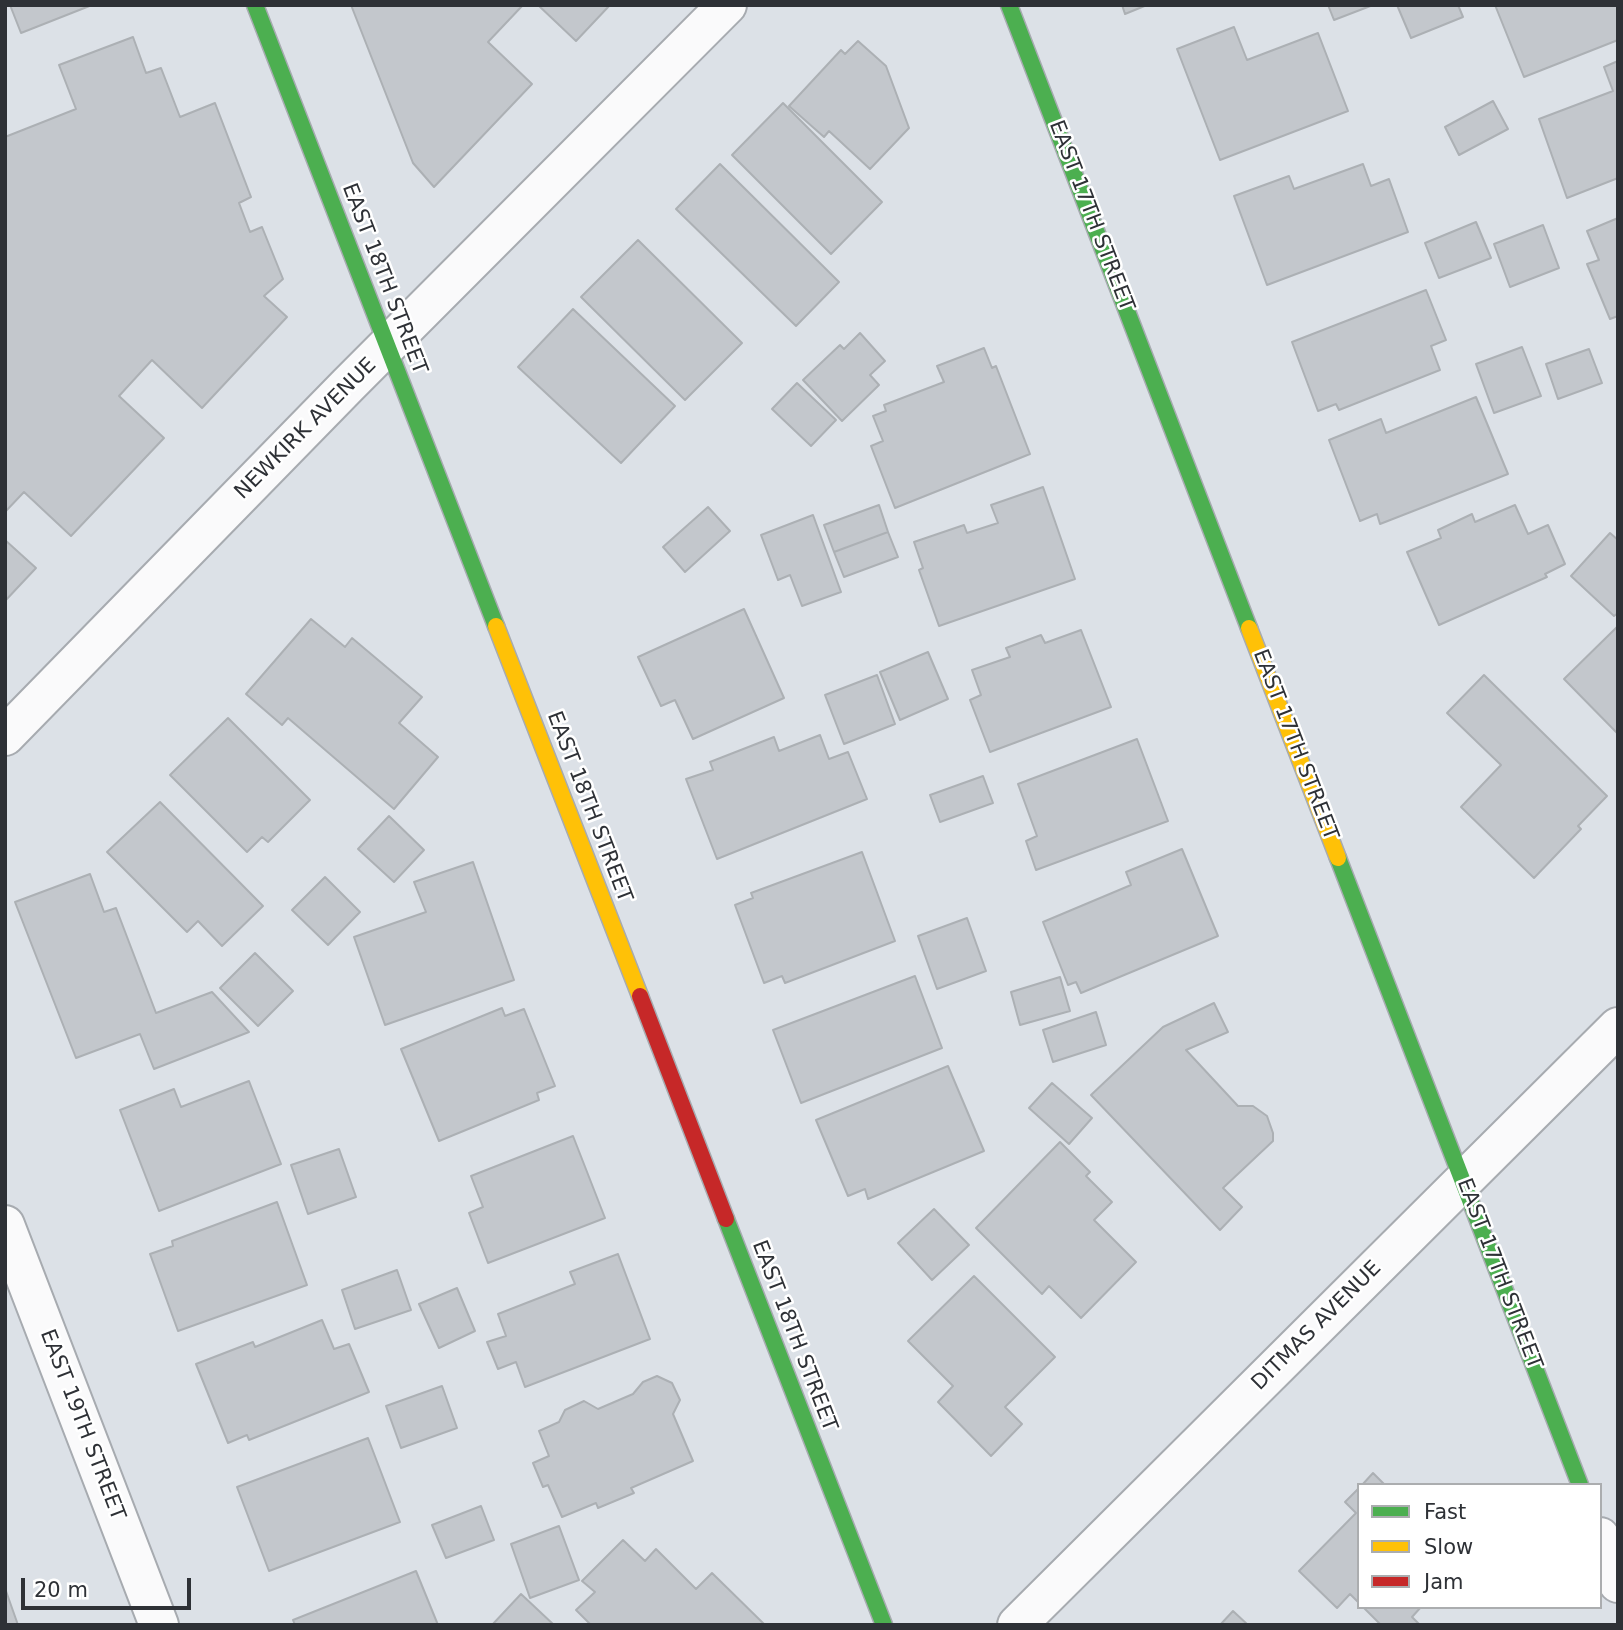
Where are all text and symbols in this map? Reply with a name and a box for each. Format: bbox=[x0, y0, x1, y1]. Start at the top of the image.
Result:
street label: EAST 17TH STREET bbox=[1043, 117, 1139, 315]
street label: EAST 18TH STREET bbox=[336, 180, 432, 378]
street label: NEWKIRK AVENUE bbox=[230, 353, 382, 505]
street label: EAST 17TH STREET bbox=[1247, 646, 1343, 844]
street label: EAST 18TH STREET bbox=[541, 708, 637, 906]
street label: EAST 17TH STREET bbox=[1451, 1175, 1547, 1373]
street label: EAST 18TH STREET bbox=[746, 1237, 842, 1435]
street label: DITMAS AVENUE bbox=[1247, 1256, 1387, 1396]
street label: EAST 19TH STREET bbox=[34, 1326, 130, 1524]
legend bbox=[1357, 1483, 1602, 1609]
text: Fast bbox=[1424, 1500, 1466, 1524]
text: Slow bbox=[1424, 1535, 1473, 1559]
scale bar bbox=[24, 1564, 194, 1608]
text: Jam bbox=[1424, 1570, 1464, 1594]
text: 20 m bbox=[34, 1578, 88, 1602]

